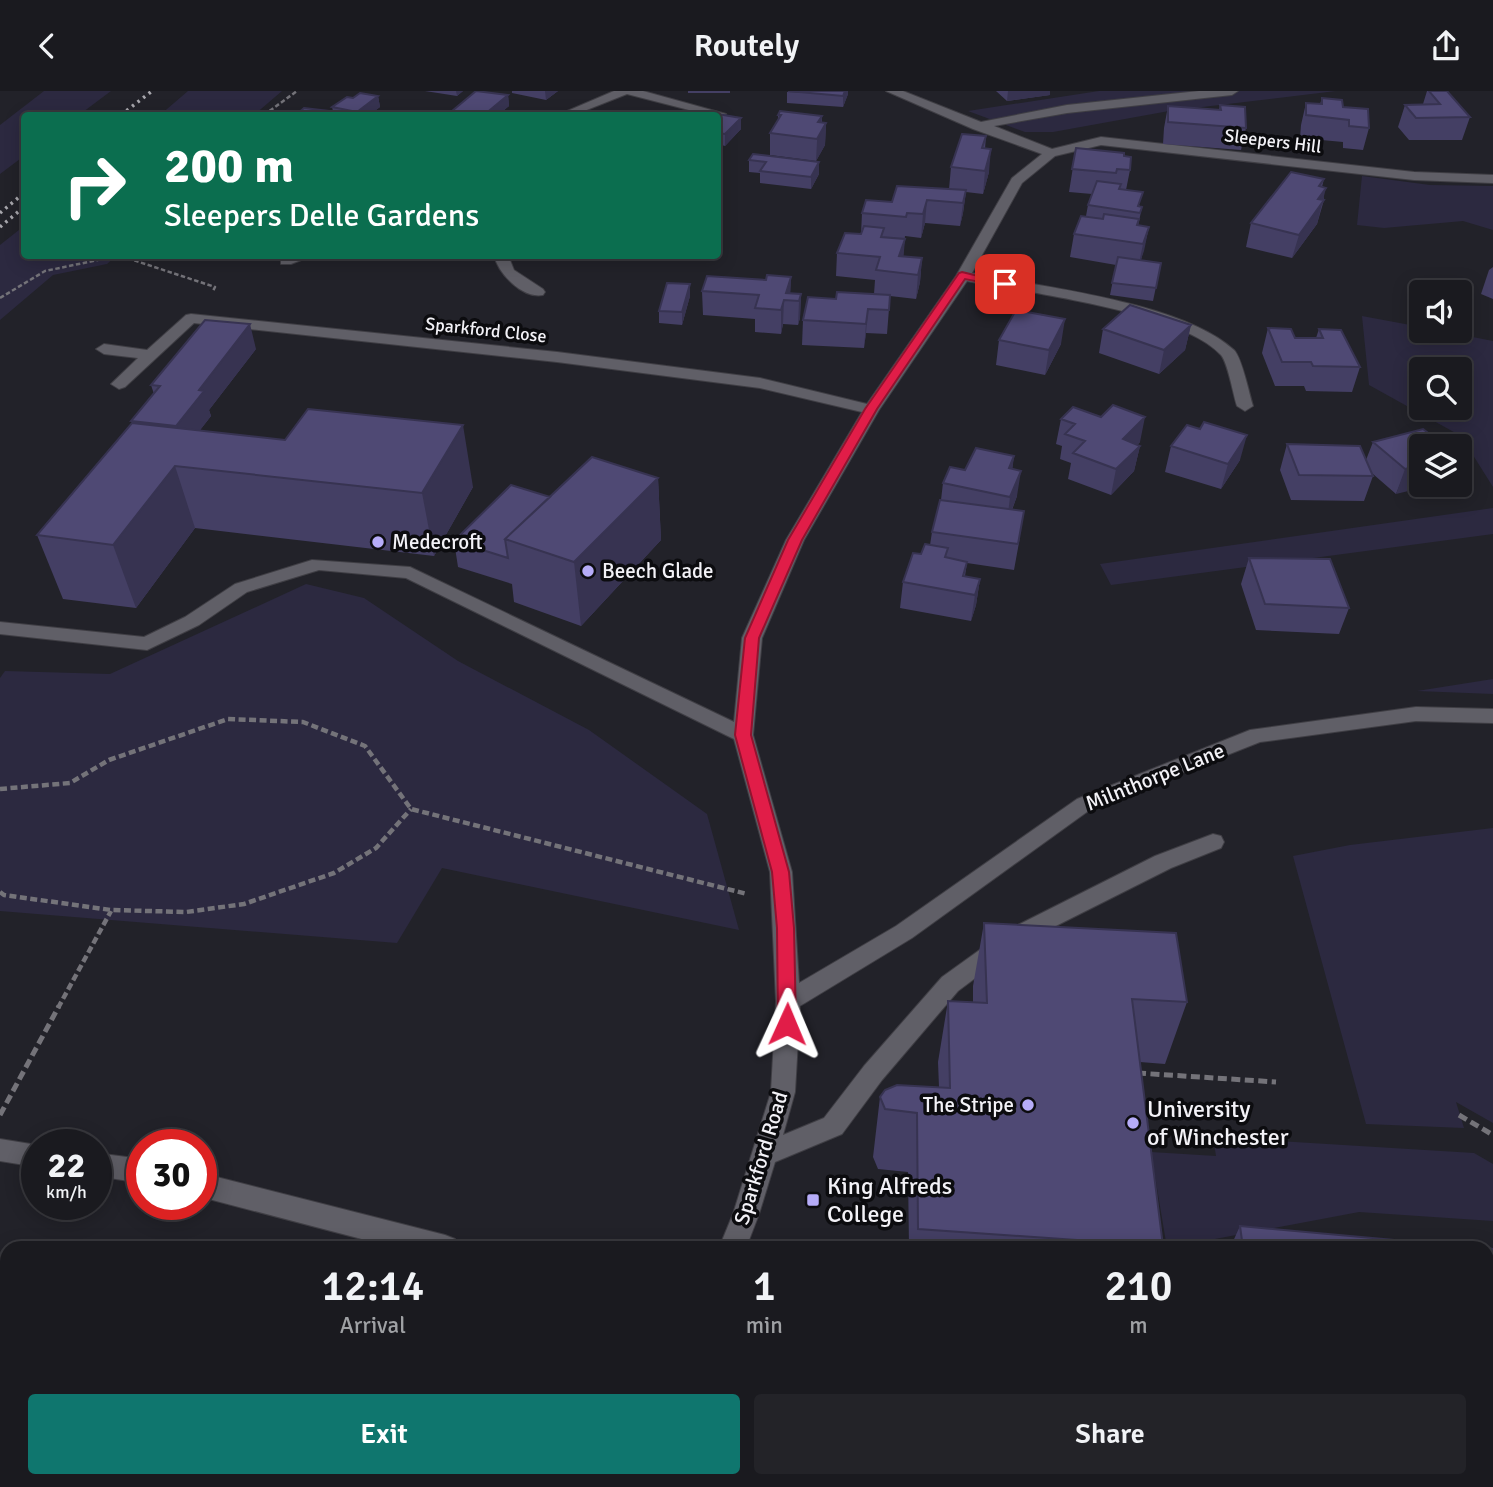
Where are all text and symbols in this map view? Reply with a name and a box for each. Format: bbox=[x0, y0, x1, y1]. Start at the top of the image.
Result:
text: Routely bbox=[694, 26, 799, 65]
icon: back bbox=[28, 27, 66, 65]
icon: share bbox=[1427, 27, 1465, 65]
street label: Sleepers Hill bbox=[1223, 124, 1323, 158]
text: 200 m bbox=[164, 136, 294, 196]
icon: right bbox=[49, 140, 140, 231]
text: Sleepers Delle Gardens bbox=[164, 196, 479, 235]
pin bbox=[975, 254, 1035, 314]
icon: arrive bbox=[986, 265, 1024, 303]
map controls bbox=[1409, 280, 1472, 497]
button: sound bbox=[1409, 280, 1472, 343]
street label: Sparkford Close bbox=[424, 313, 548, 347]
button: search bbox=[1409, 357, 1472, 420]
button: layers bbox=[1409, 434, 1472, 497]
place label: Medecroft bbox=[392, 529, 483, 555]
marker: Medecroft bbox=[370, 534, 386, 550]
place label: Beech Glade bbox=[602, 558, 714, 584]
marker: Beech Glade bbox=[580, 563, 596, 579]
street label: Milnthorpe Lane bbox=[1082, 737, 1228, 817]
position arrow bbox=[750, 987, 824, 1061]
street label: Sparkford Road bbox=[728, 1088, 794, 1228]
place label: The Stripe bbox=[923, 1092, 1014, 1118]
place label: University of Winchester bbox=[1147, 1094, 1289, 1152]
marker: The Stripe bbox=[1020, 1097, 1036, 1113]
marker: University of Winchester bbox=[1125, 1115, 1141, 1131]
speed limit sign: 30 bbox=[126, 1129, 217, 1220]
text: 22 bbox=[48, 1144, 85, 1187]
place label: King Alfreds College bbox=[827, 1171, 952, 1229]
text: km/h bbox=[46, 1181, 87, 1203]
marker: King Alfreds College bbox=[805, 1192, 821, 1208]
text: 12:14 bbox=[322, 1261, 424, 1312]
text: 1 bbox=[753, 1261, 776, 1312]
text: 210 bbox=[1104, 1261, 1172, 1312]
text: Arrival bbox=[340, 1311, 406, 1340]
text: min bbox=[746, 1311, 783, 1340]
text: m bbox=[1129, 1311, 1148, 1340]
button: Exit bbox=[28, 1394, 740, 1474]
button: Share bbox=[754, 1394, 1466, 1474]

